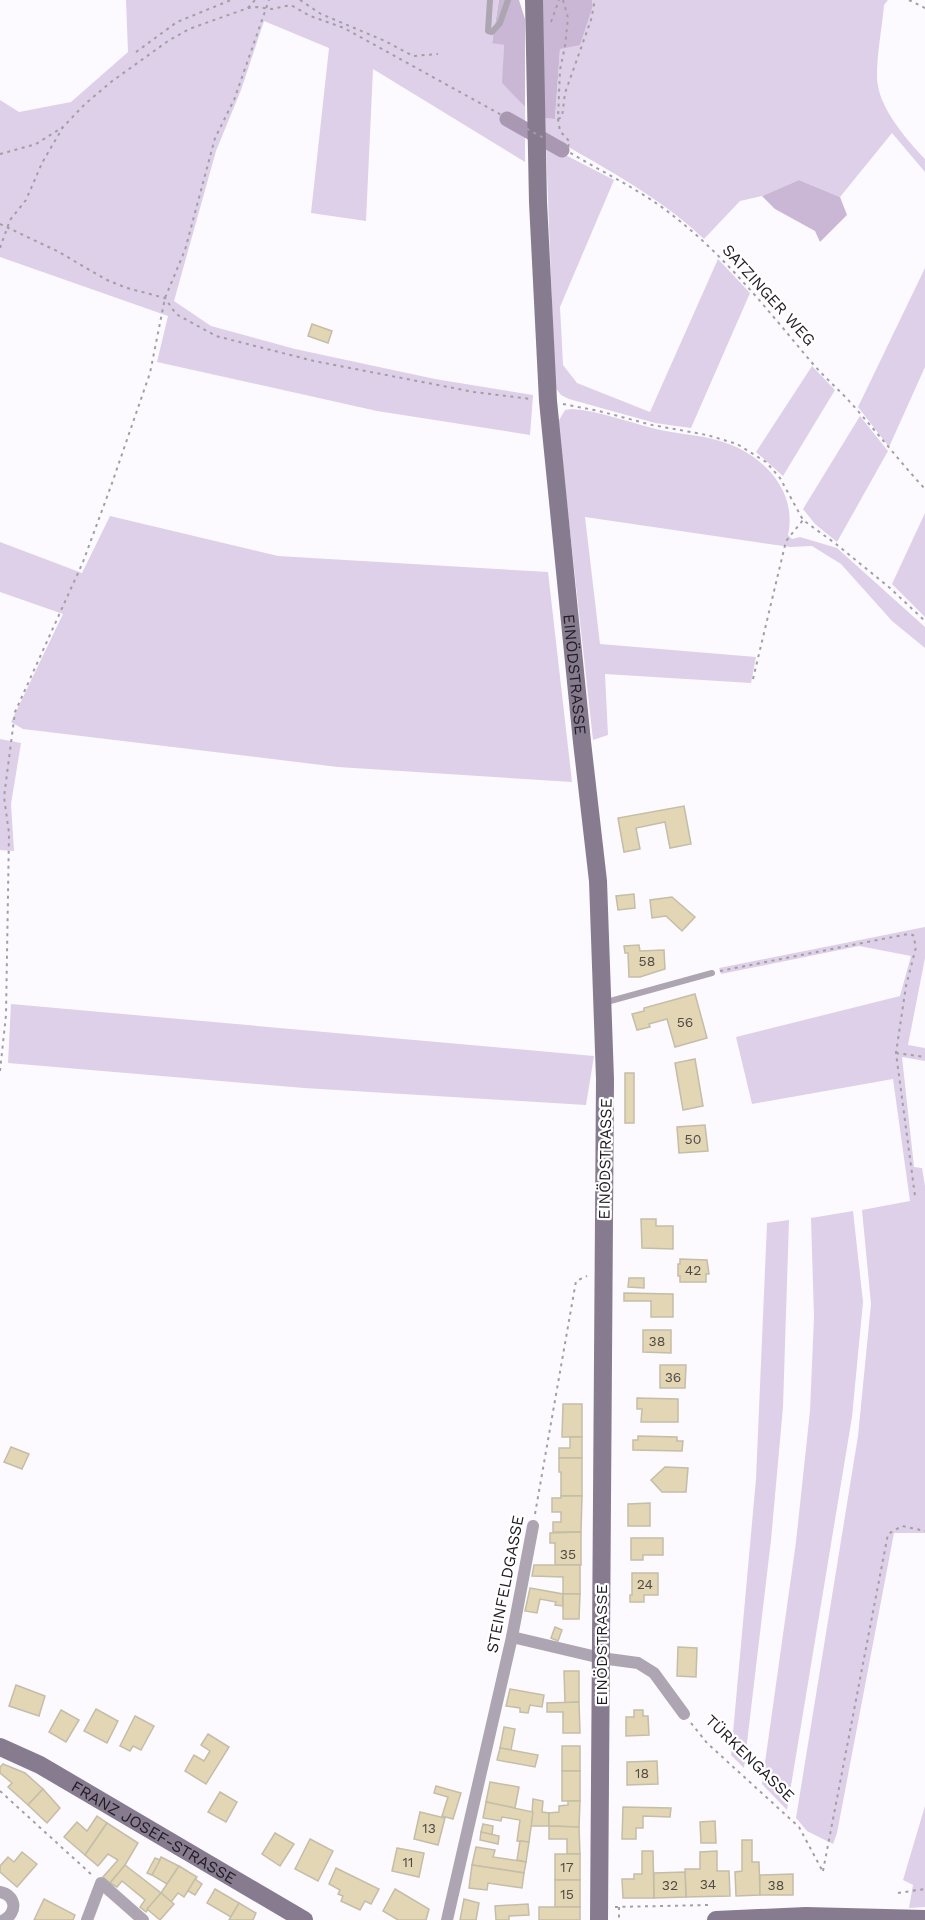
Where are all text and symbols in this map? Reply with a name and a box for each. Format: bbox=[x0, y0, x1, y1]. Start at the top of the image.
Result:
street label: SATZINGER WEG bbox=[718, 240, 820, 350]
street label: EINÖDSTRASSE bbox=[560, 613, 591, 736]
house number: 58 bbox=[639, 953, 655, 969]
house number: 56 bbox=[677, 1014, 693, 1030]
street label: EINÖDSTRASSE bbox=[594, 1098, 616, 1220]
house number: 50 bbox=[685, 1131, 701, 1147]
house number: 42 bbox=[685, 1262, 701, 1278]
house number: 38 bbox=[649, 1333, 665, 1349]
house number: 36 bbox=[665, 1369, 681, 1385]
street label: STEINFELDGASSE bbox=[482, 1514, 528, 1654]
house number: 35 bbox=[560, 1546, 576, 1562]
house number: 24 bbox=[637, 1576, 653, 1592]
street label: EINÖDSTRASSE bbox=[592, 1584, 611, 1706]
street label: TÜRKENGASSE bbox=[701, 1711, 799, 1805]
house number: 18 bbox=[635, 1765, 649, 1781]
street label: FRANZ JOSEF-STRASSE bbox=[68, 1776, 240, 1888]
house number: 13 bbox=[422, 1820, 436, 1836]
house number: 11 bbox=[403, 1854, 413, 1870]
house number: 17 bbox=[560, 1859, 574, 1875]
house number: 34 bbox=[700, 1876, 716, 1892]
house number: 32 bbox=[662, 1877, 678, 1893]
house number: 38 bbox=[768, 1877, 784, 1893]
house number: 15 bbox=[560, 1886, 574, 1902]

